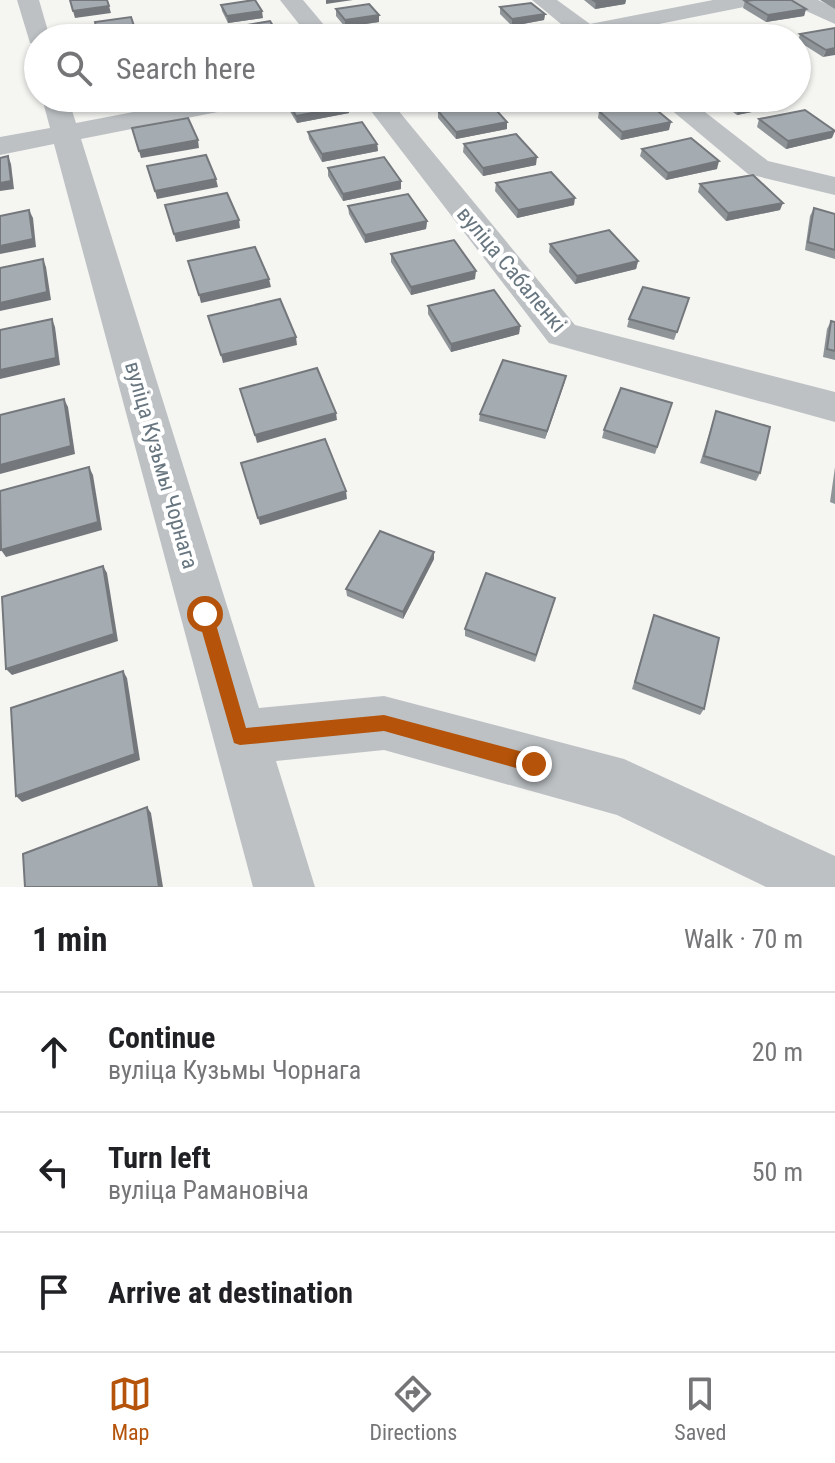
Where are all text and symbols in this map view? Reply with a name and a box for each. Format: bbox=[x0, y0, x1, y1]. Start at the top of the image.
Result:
search box bbox=[24, 24, 811, 112]
icon: search bbox=[52, 46, 96, 90]
text: Search here bbox=[116, 51, 256, 86]
street label: вуліца Сабаленкі bbox=[452, 202, 571, 337]
street label: вуліца Кузьмы Чорнага bbox=[120, 359, 203, 572]
route start bbox=[187, 596, 223, 632]
route end bbox=[516, 746, 552, 782]
text: 1 min bbox=[32, 919, 108, 959]
text: Walk · 70 m bbox=[684, 924, 803, 954]
text: Continue bbox=[108, 1020, 215, 1055]
icon: ahead bbox=[32, 1030, 76, 1074]
text: 20 m bbox=[752, 1037, 803, 1067]
text: вуліца Кузьмы Чорнага bbox=[108, 1055, 361, 1085]
text: Turn left bbox=[108, 1140, 211, 1175]
icon: left bbox=[32, 1150, 76, 1194]
text: 50 m bbox=[752, 1157, 803, 1187]
text: вуліца Рамановіча bbox=[108, 1175, 309, 1205]
icon: arrive bbox=[32, 1270, 76, 1314]
text: Arrive at destination bbox=[108, 1275, 353, 1310]
tab: Map bbox=[108, 1372, 152, 1445]
tab: Directions bbox=[369, 1372, 457, 1445]
tab: Saved bbox=[674, 1372, 727, 1445]

